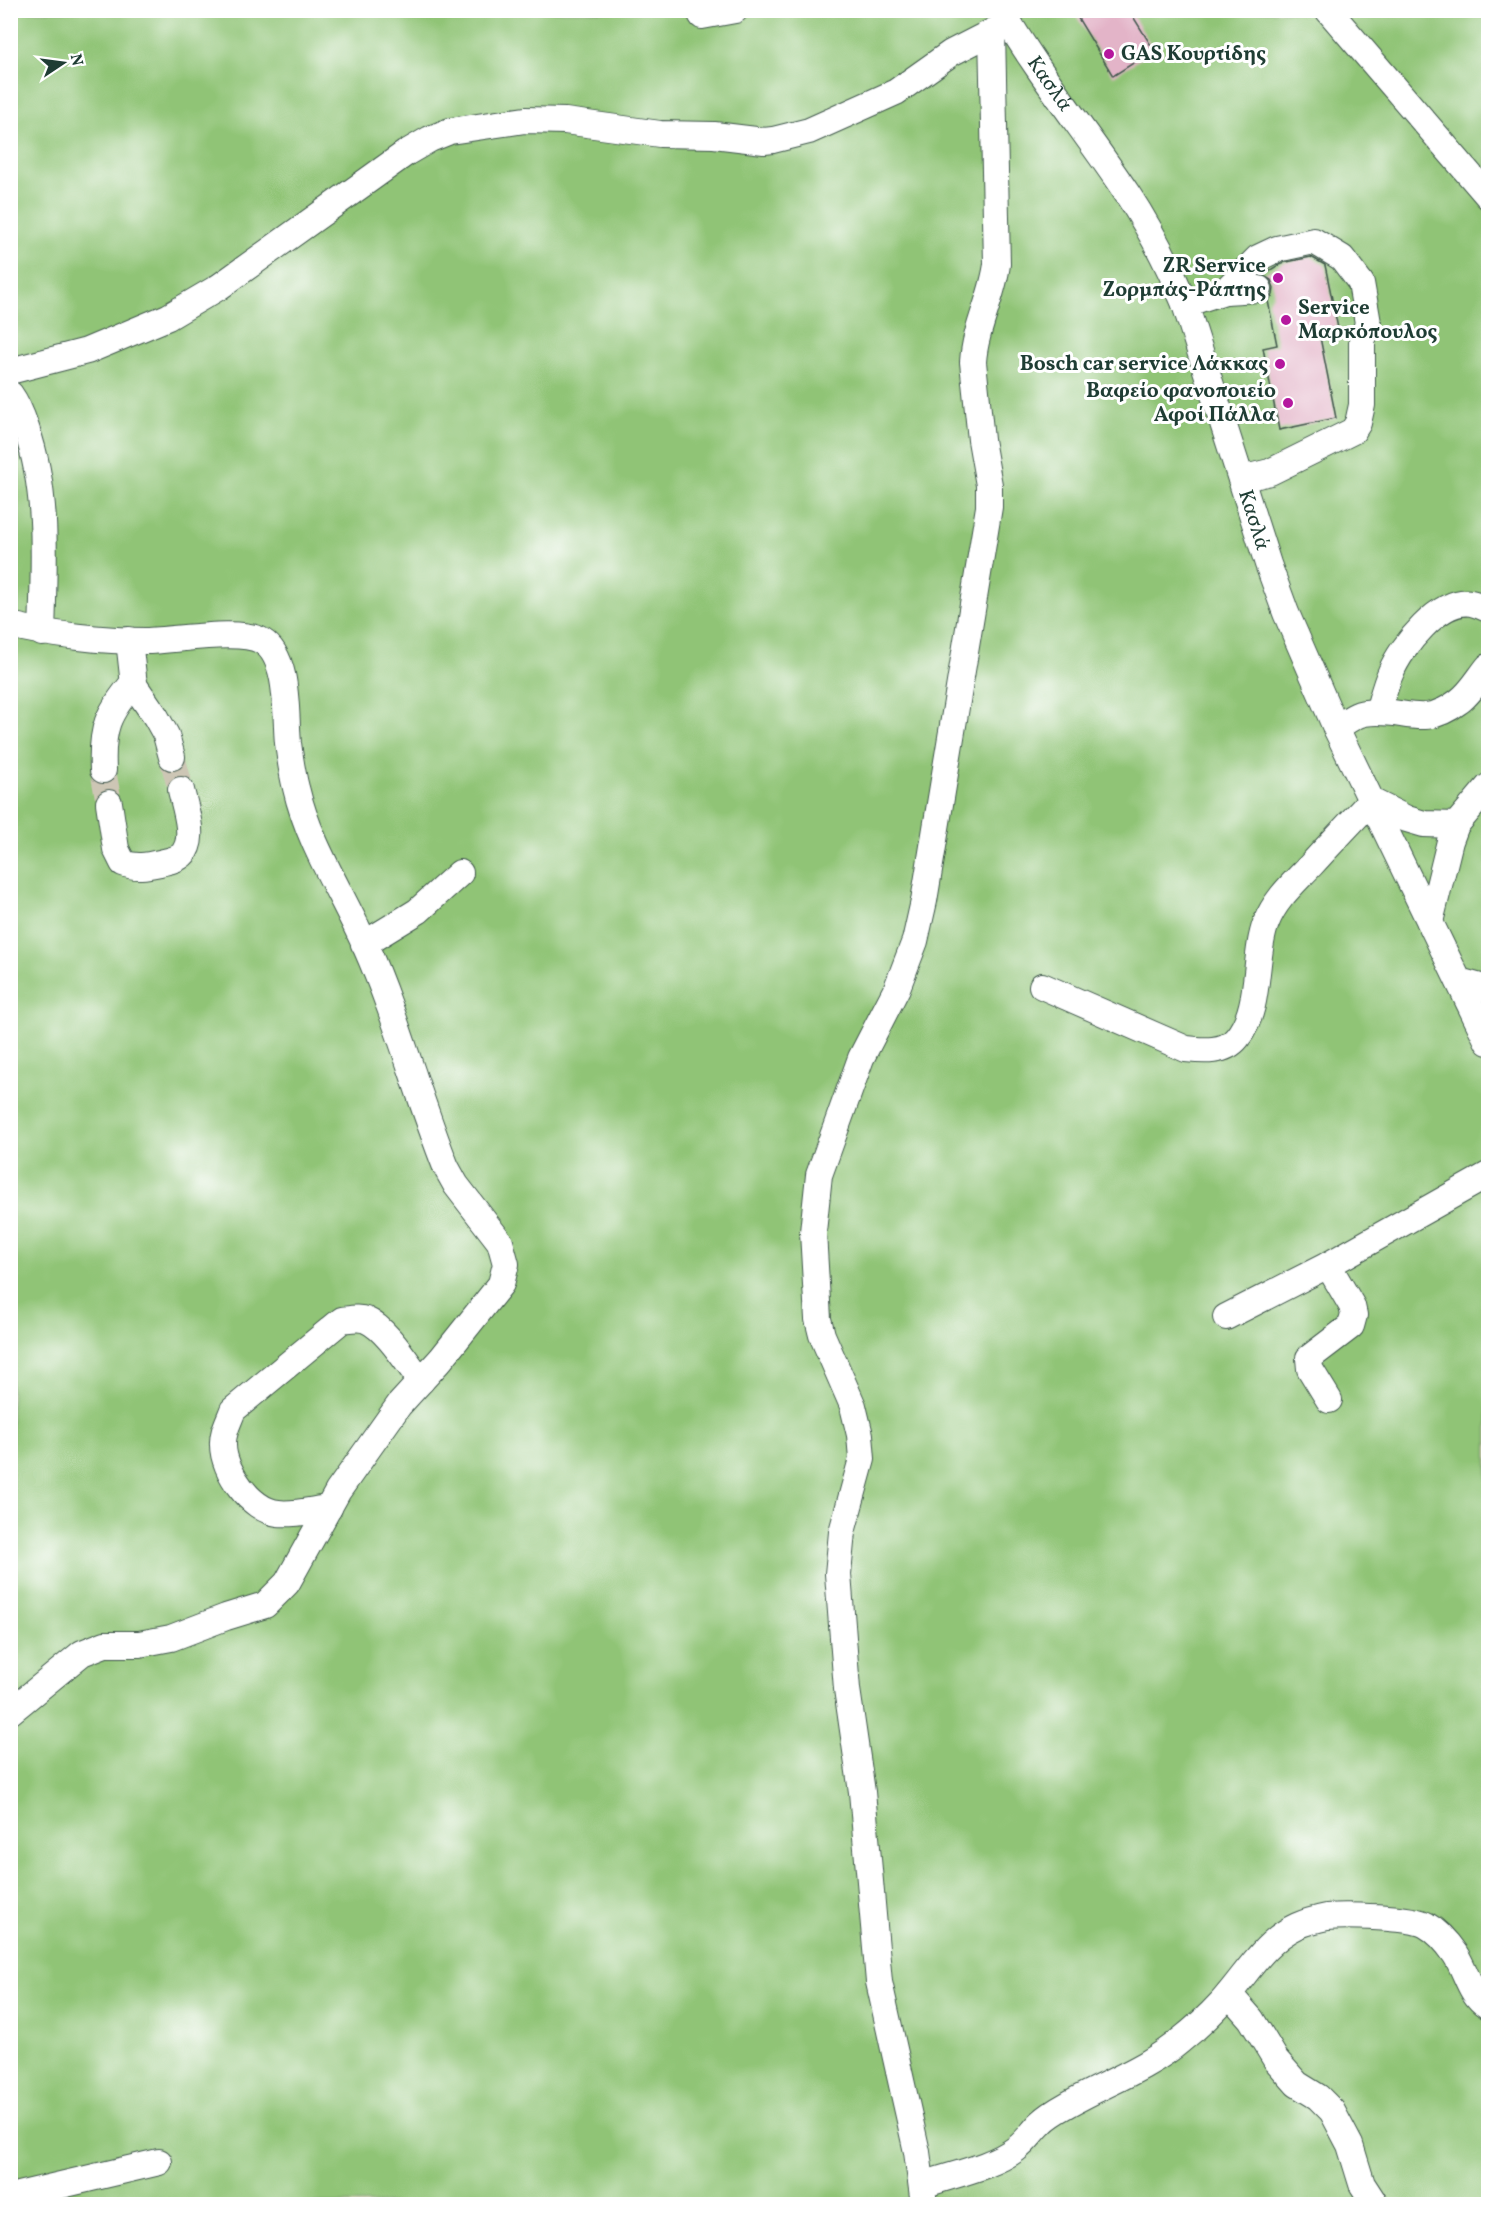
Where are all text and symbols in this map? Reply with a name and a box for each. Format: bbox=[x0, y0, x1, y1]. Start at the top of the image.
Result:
north arrow bbox=[33, 33, 93, 93]
place label: GAS Κουρτίδης bbox=[1121, 40, 1266, 69]
marker: GAS Κουρτίδης bbox=[1102, 47, 1116, 61]
street label: Κασλά bbox=[1020, 50, 1079, 118]
text: N bbox=[64, 52, 88, 69]
place label: ZR Service Ζορμπάς-Ράπτης bbox=[1102, 252, 1266, 305]
marker: ZR Service Ζορμπάς-Ράπτης bbox=[1271, 271, 1285, 285]
place label: Service Μαρκόπουλος bbox=[1298, 294, 1437, 347]
marker: Service Μαρκόπουλος bbox=[1279, 313, 1293, 327]
place label: Bosch car service Λάκκας bbox=[1020, 350, 1268, 379]
marker: Bosch car service Λάκκας bbox=[1273, 357, 1287, 371]
place label: Βαφείο φανοποιείο Αφοί Πάλλα bbox=[1086, 377, 1276, 430]
marker: Βαφείο φανοποιείο Αφοί Πάλλα bbox=[1281, 396, 1295, 410]
street label: Κασλά bbox=[1231, 486, 1277, 554]

